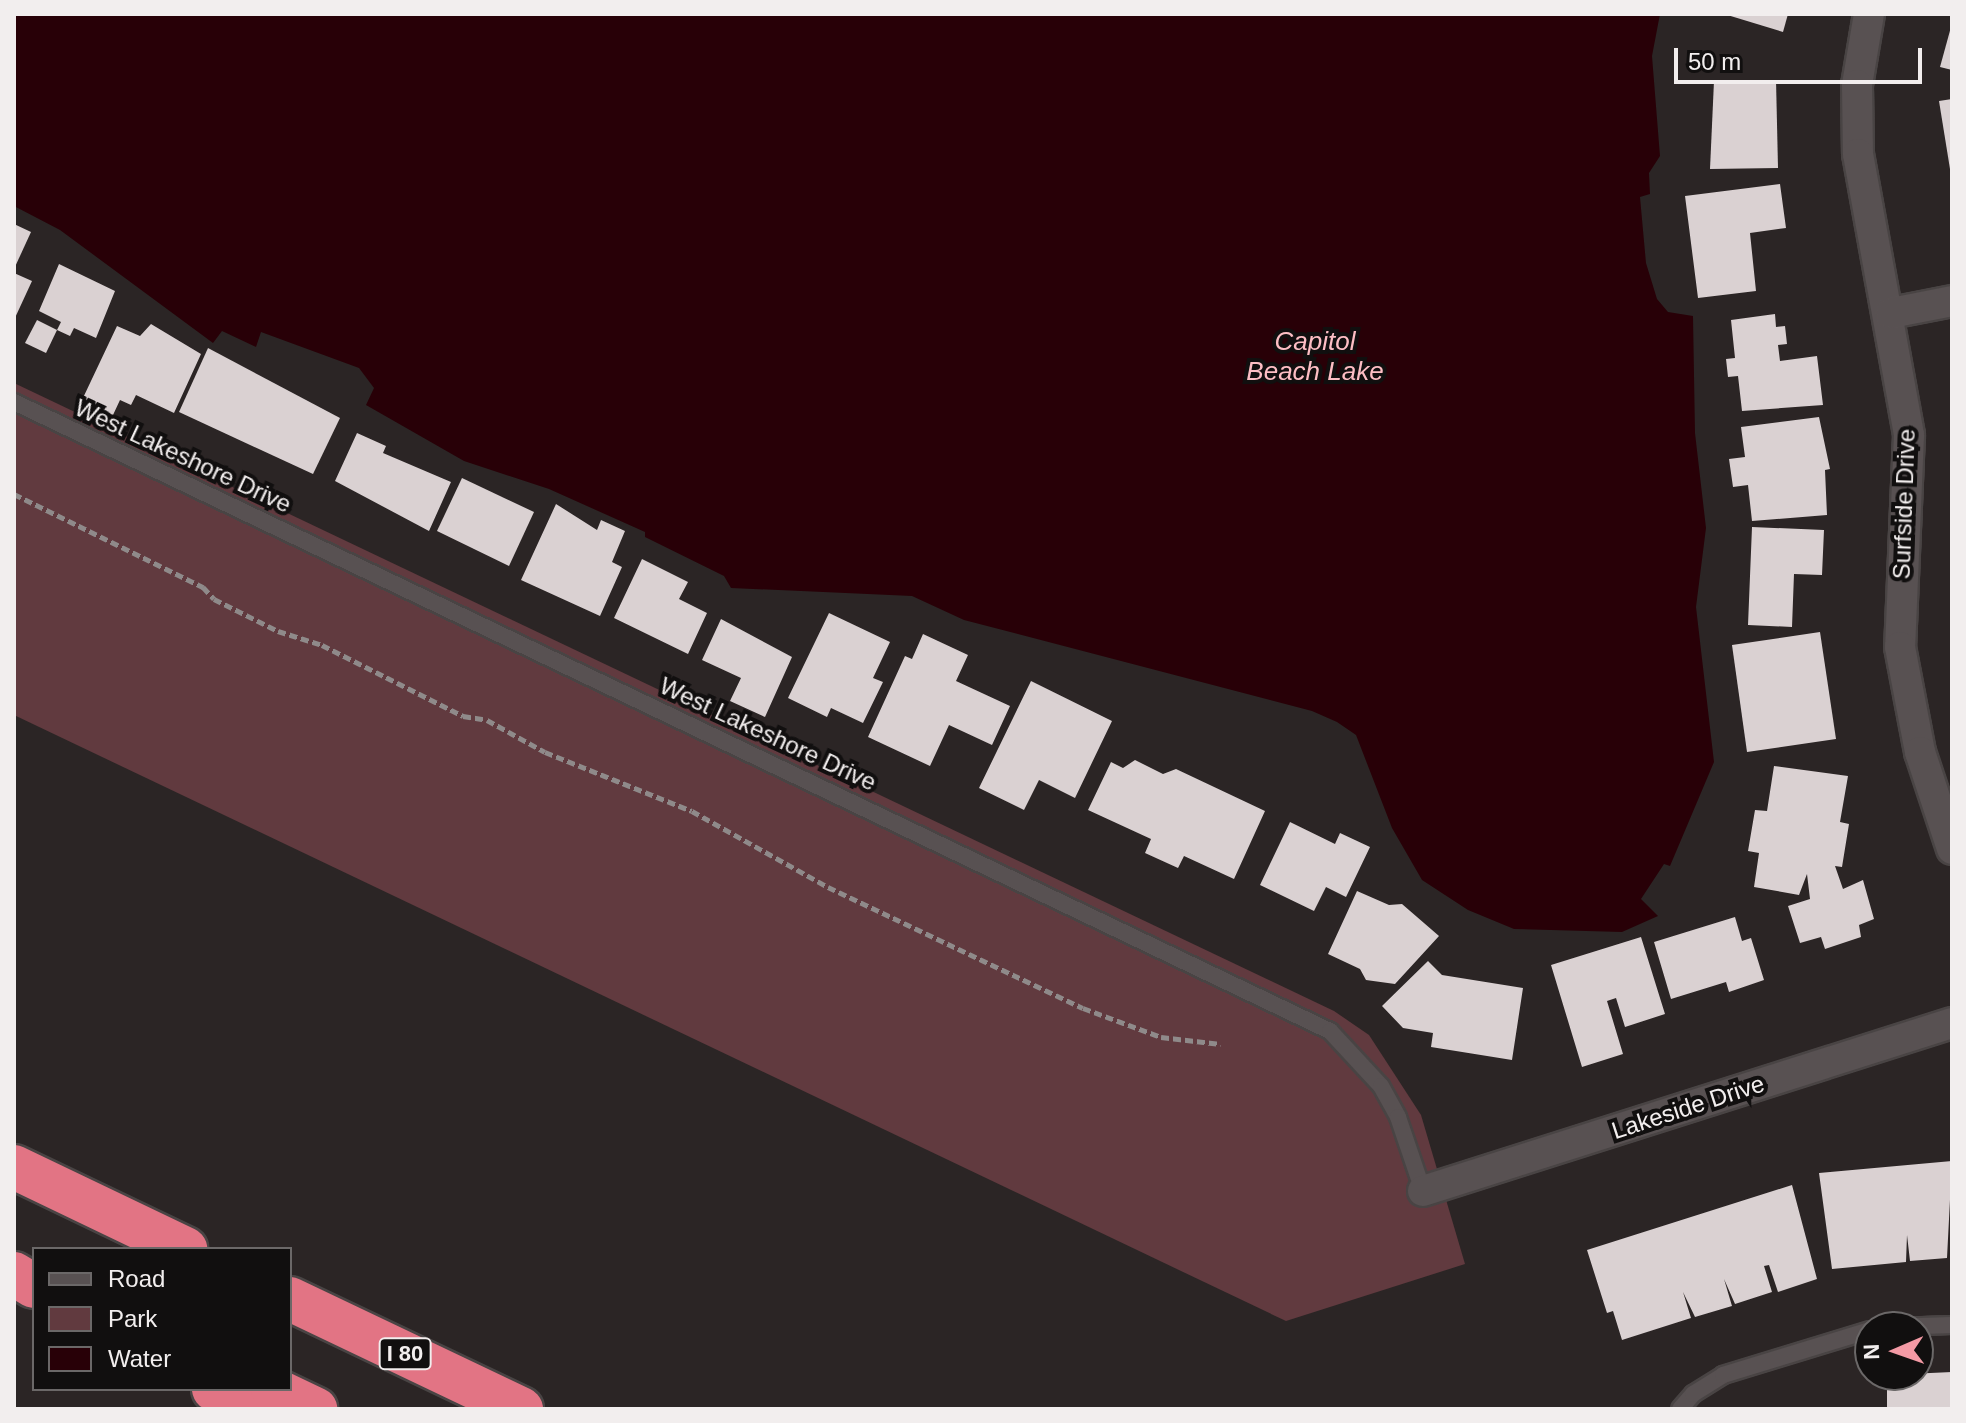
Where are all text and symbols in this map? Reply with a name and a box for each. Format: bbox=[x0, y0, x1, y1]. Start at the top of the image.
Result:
scale bar bbox=[1678, 32, 1926, 82]
text: 50 m bbox=[1688, 48, 1741, 75]
water label: Capitol Beach Lake bbox=[1246, 326, 1384, 388]
street label: West Lakeshore Drive bbox=[70, 393, 296, 519]
street label: Surfside Drive bbox=[1887, 428, 1921, 580]
street label: West Lakeshore Drive bbox=[655, 671, 881, 797]
street label: Lakeside Drive bbox=[1608, 1069, 1768, 1145]
legend bbox=[32, 1247, 292, 1391]
text: Road bbox=[108, 1265, 165, 1292]
text: Park bbox=[108, 1305, 157, 1332]
north arrow bbox=[1854, 1311, 1934, 1391]
road number: I 80 bbox=[377, 1336, 433, 1372]
text: N bbox=[1859, 1343, 1884, 1360]
text: Water bbox=[108, 1345, 171, 1372]

